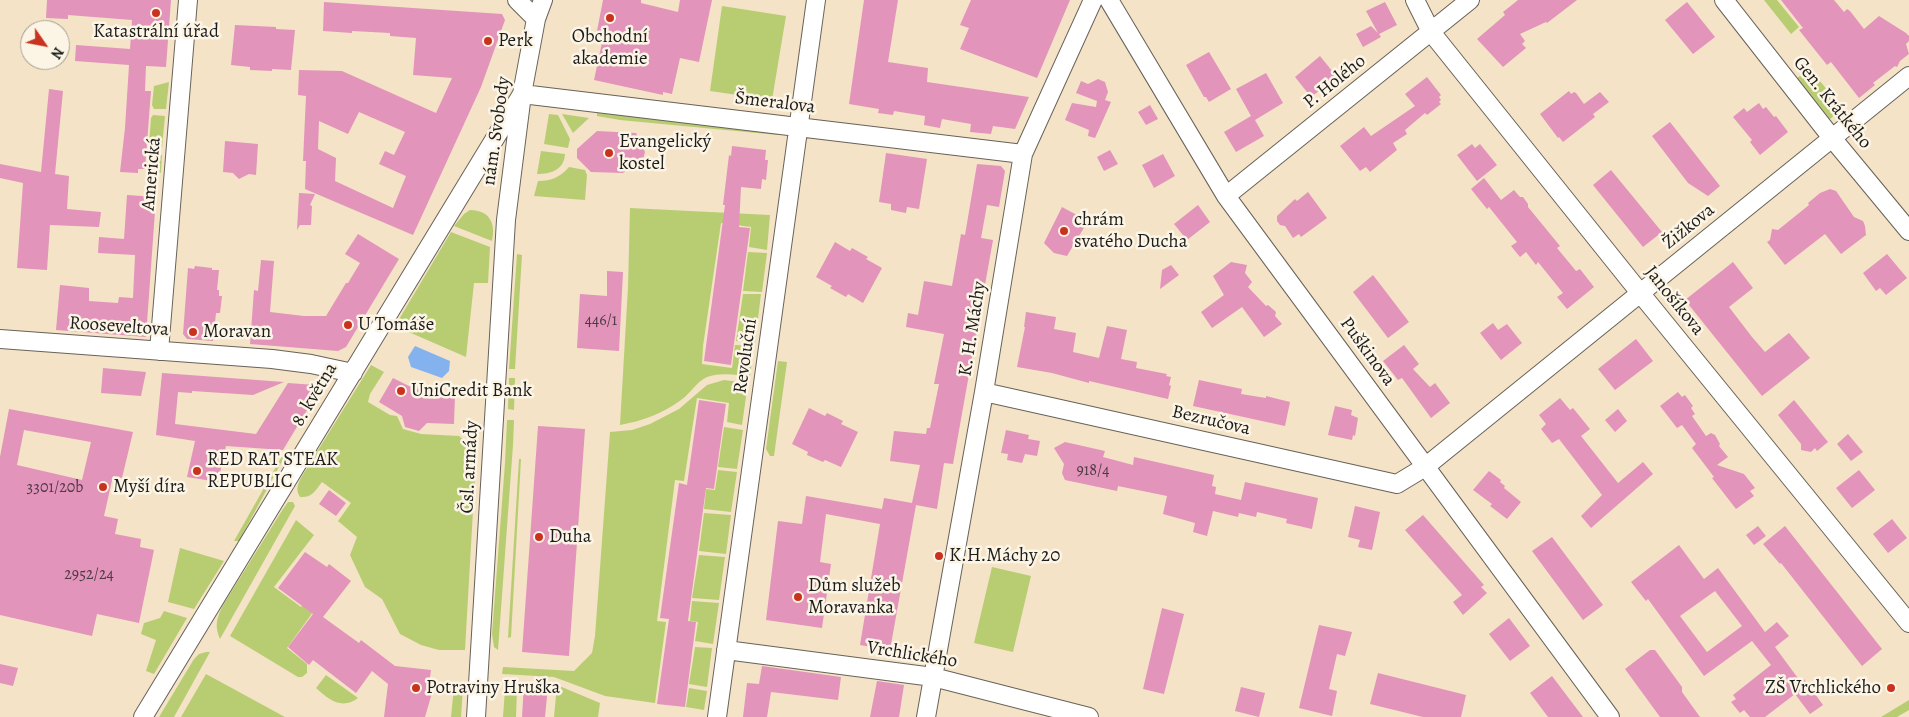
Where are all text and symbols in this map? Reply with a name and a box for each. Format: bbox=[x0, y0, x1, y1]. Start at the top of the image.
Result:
marker: Katastrální úřad bbox=[150, 7, 162, 19]
marker: Obchodní akademie bbox=[604, 12, 616, 24]
north arrow bbox=[20, 20, 70, 70]
place label: Katastrální úřad bbox=[93, 21, 219, 43]
place label: Obchodní akademie bbox=[572, 26, 648, 70]
place label: Perk bbox=[498, 30, 533, 52]
marker: Perk bbox=[482, 35, 494, 47]
text: N bbox=[46, 43, 68, 62]
street label: P. Holého bbox=[1299, 50, 1371, 114]
street label: Gen. Krátkého bbox=[1788, 52, 1876, 154]
street label: nám. Svobody bbox=[478, 75, 516, 187]
street label: Šmeralova bbox=[733, 87, 817, 119]
place label: Evangelický kostel bbox=[619, 131, 711, 175]
street label: Americká bbox=[137, 136, 167, 212]
marker: Evangelický kostel bbox=[603, 147, 615, 159]
street label: Žižkova bbox=[1658, 199, 1720, 255]
place label: chrám svatého Ducha bbox=[1074, 209, 1187, 253]
marker: chrám svatého Ducha bbox=[1058, 225, 1070, 237]
street label: Janošíkova bbox=[1639, 262, 1709, 340]
street label: K. H. Máchy bbox=[954, 280, 992, 378]
house number: 446/1 bbox=[585, 311, 617, 331]
street label: Rooseveltova bbox=[68, 312, 170, 342]
street label: Puškinova bbox=[1334, 313, 1400, 391]
place label: U Tomáše bbox=[358, 314, 434, 336]
street label: Revoluční bbox=[729, 317, 763, 395]
marker: U Tomáše bbox=[342, 319, 354, 331]
place label: Moravan bbox=[203, 321, 271, 343]
marker: Moravan bbox=[187, 326, 199, 338]
street label: 8. května bbox=[287, 359, 343, 431]
place label: UniCredit Bank bbox=[411, 380, 532, 402]
marker: UniCredit Bank bbox=[395, 385, 407, 397]
street label: Bezručova bbox=[1170, 401, 1252, 441]
street label: Čsl. armády bbox=[456, 420, 484, 514]
place label: RED RAT STEAK REPUBLIC bbox=[207, 449, 338, 493]
house number: 918/4 bbox=[1076, 461, 1110, 481]
marker: RED RAT STEAK REPUBLIC bbox=[191, 465, 203, 477]
place label: Myší díra bbox=[113, 476, 185, 498]
house number: 3301/20b bbox=[27, 478, 83, 498]
marker: Myší díra bbox=[97, 481, 109, 493]
place label: Duha bbox=[549, 526, 592, 548]
marker: Duha bbox=[533, 531, 545, 543]
place label: K.H.Máchy 20 bbox=[949, 545, 1060, 567]
marker: K.H.Máchy 20 bbox=[933, 550, 945, 562]
house number: 2952/24 bbox=[64, 565, 114, 585]
place label: Dům služeb Moravanka bbox=[808, 575, 901, 619]
marker: Dům služeb Moravanka bbox=[792, 591, 804, 603]
street label: Vrchlického bbox=[865, 637, 959, 673]
place label: Potraviny Hruška bbox=[426, 677, 560, 699]
place label: ZŠ Vrchlického bbox=[1765, 677, 1881, 699]
marker: Potraviny Hruška bbox=[410, 682, 422, 694]
marker: ZŠ Vrchlického bbox=[1885, 682, 1897, 694]

